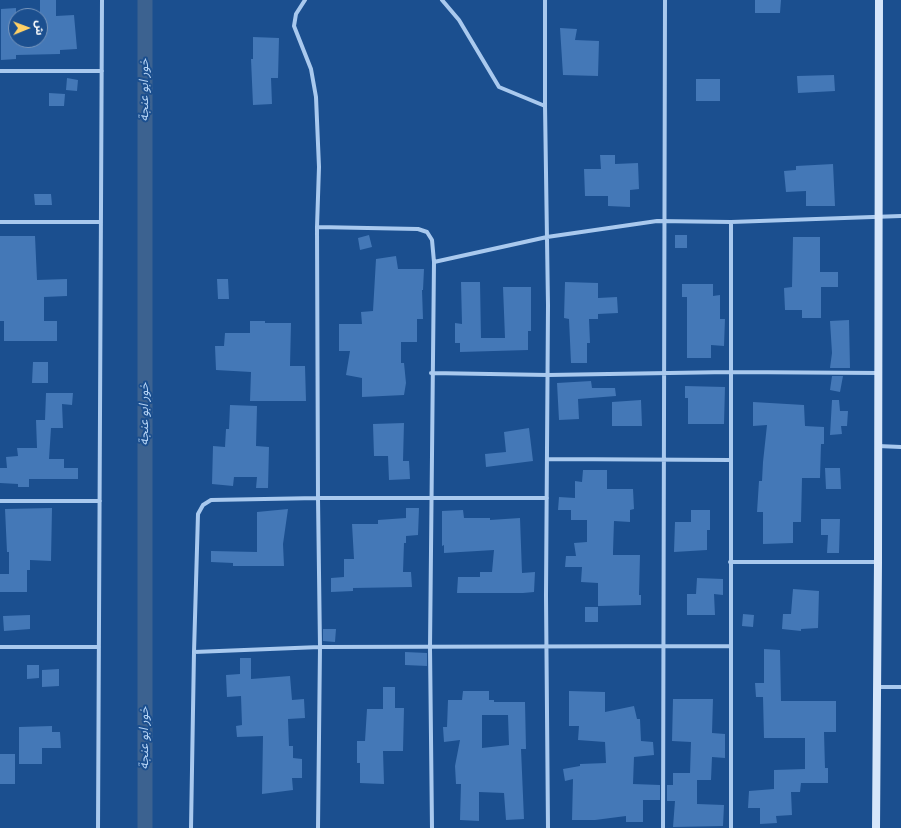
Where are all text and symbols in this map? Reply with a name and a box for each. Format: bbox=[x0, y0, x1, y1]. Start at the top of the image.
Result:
north arrow bbox=[8, 8, 48, 48]
text: ش bbox=[32, 20, 46, 35]
water label: خور ابو عنجة bbox=[137, 59, 153, 121]
water label: خور ابو عنجة bbox=[137, 383, 153, 445]
water label: خور ابو عنجة bbox=[137, 707, 153, 769]

